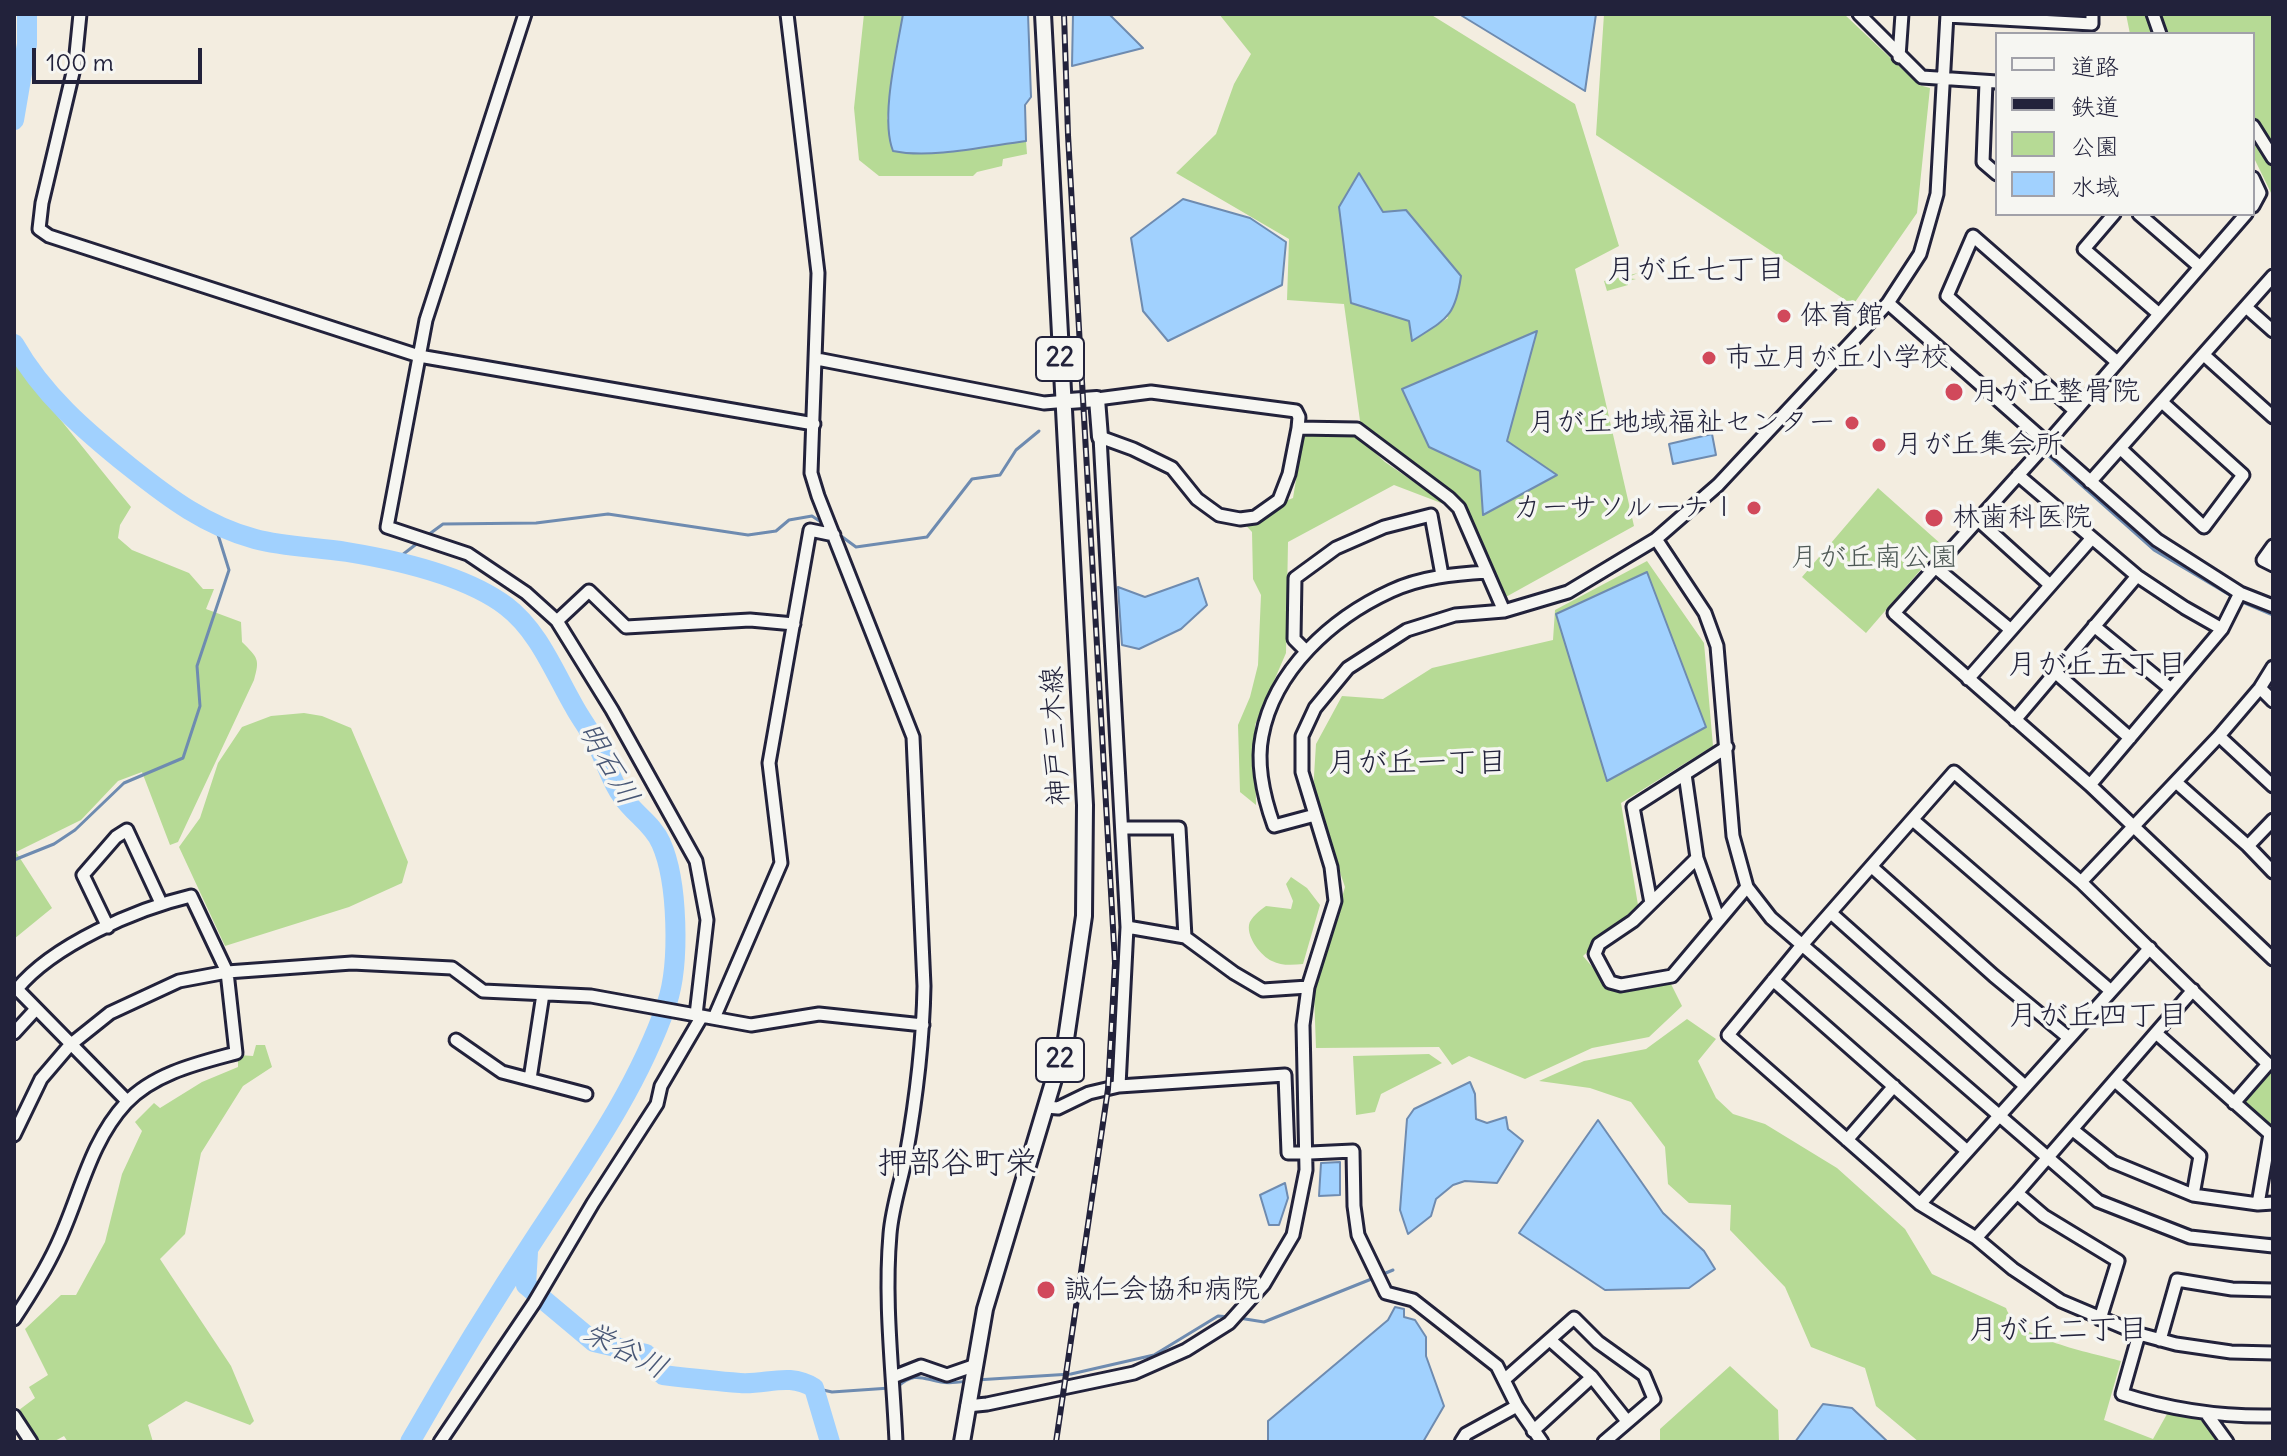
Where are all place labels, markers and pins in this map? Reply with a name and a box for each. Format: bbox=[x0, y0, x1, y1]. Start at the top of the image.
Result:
place label: 体育館 bbox=[1800, 299, 1884, 333]
marker: 体育館 bbox=[1775, 307, 1793, 325]
place label: 市立月が丘小学校 bbox=[1725, 341, 1949, 375]
marker: 市立月が丘小学校 bbox=[1700, 349, 1718, 367]
place label: 月が丘整骨院 bbox=[1972, 375, 2140, 409]
marker: 月が丘整骨院 bbox=[1943, 381, 1965, 403]
place label: 月が丘地域福祉センター bbox=[1528, 406, 1836, 440]
marker: 月が丘地域福祉センター bbox=[1843, 414, 1861, 432]
place label: 月が丘集会所 bbox=[1895, 428, 2063, 462]
marker: 月が丘集会所 bbox=[1870, 436, 1888, 454]
place label: カーサソルーナⅠ bbox=[1513, 491, 1738, 525]
marker: カーサソルーナⅠ bbox=[1745, 499, 1763, 517]
place label: 林歯科医院 bbox=[1952, 501, 2092, 535]
marker: 林歯科医院 bbox=[1923, 507, 1945, 529]
place label: 誠仁会協和病院 bbox=[1064, 1273, 1260, 1307]
marker: 誠仁会協和病院 bbox=[1035, 1279, 1057, 1301]

